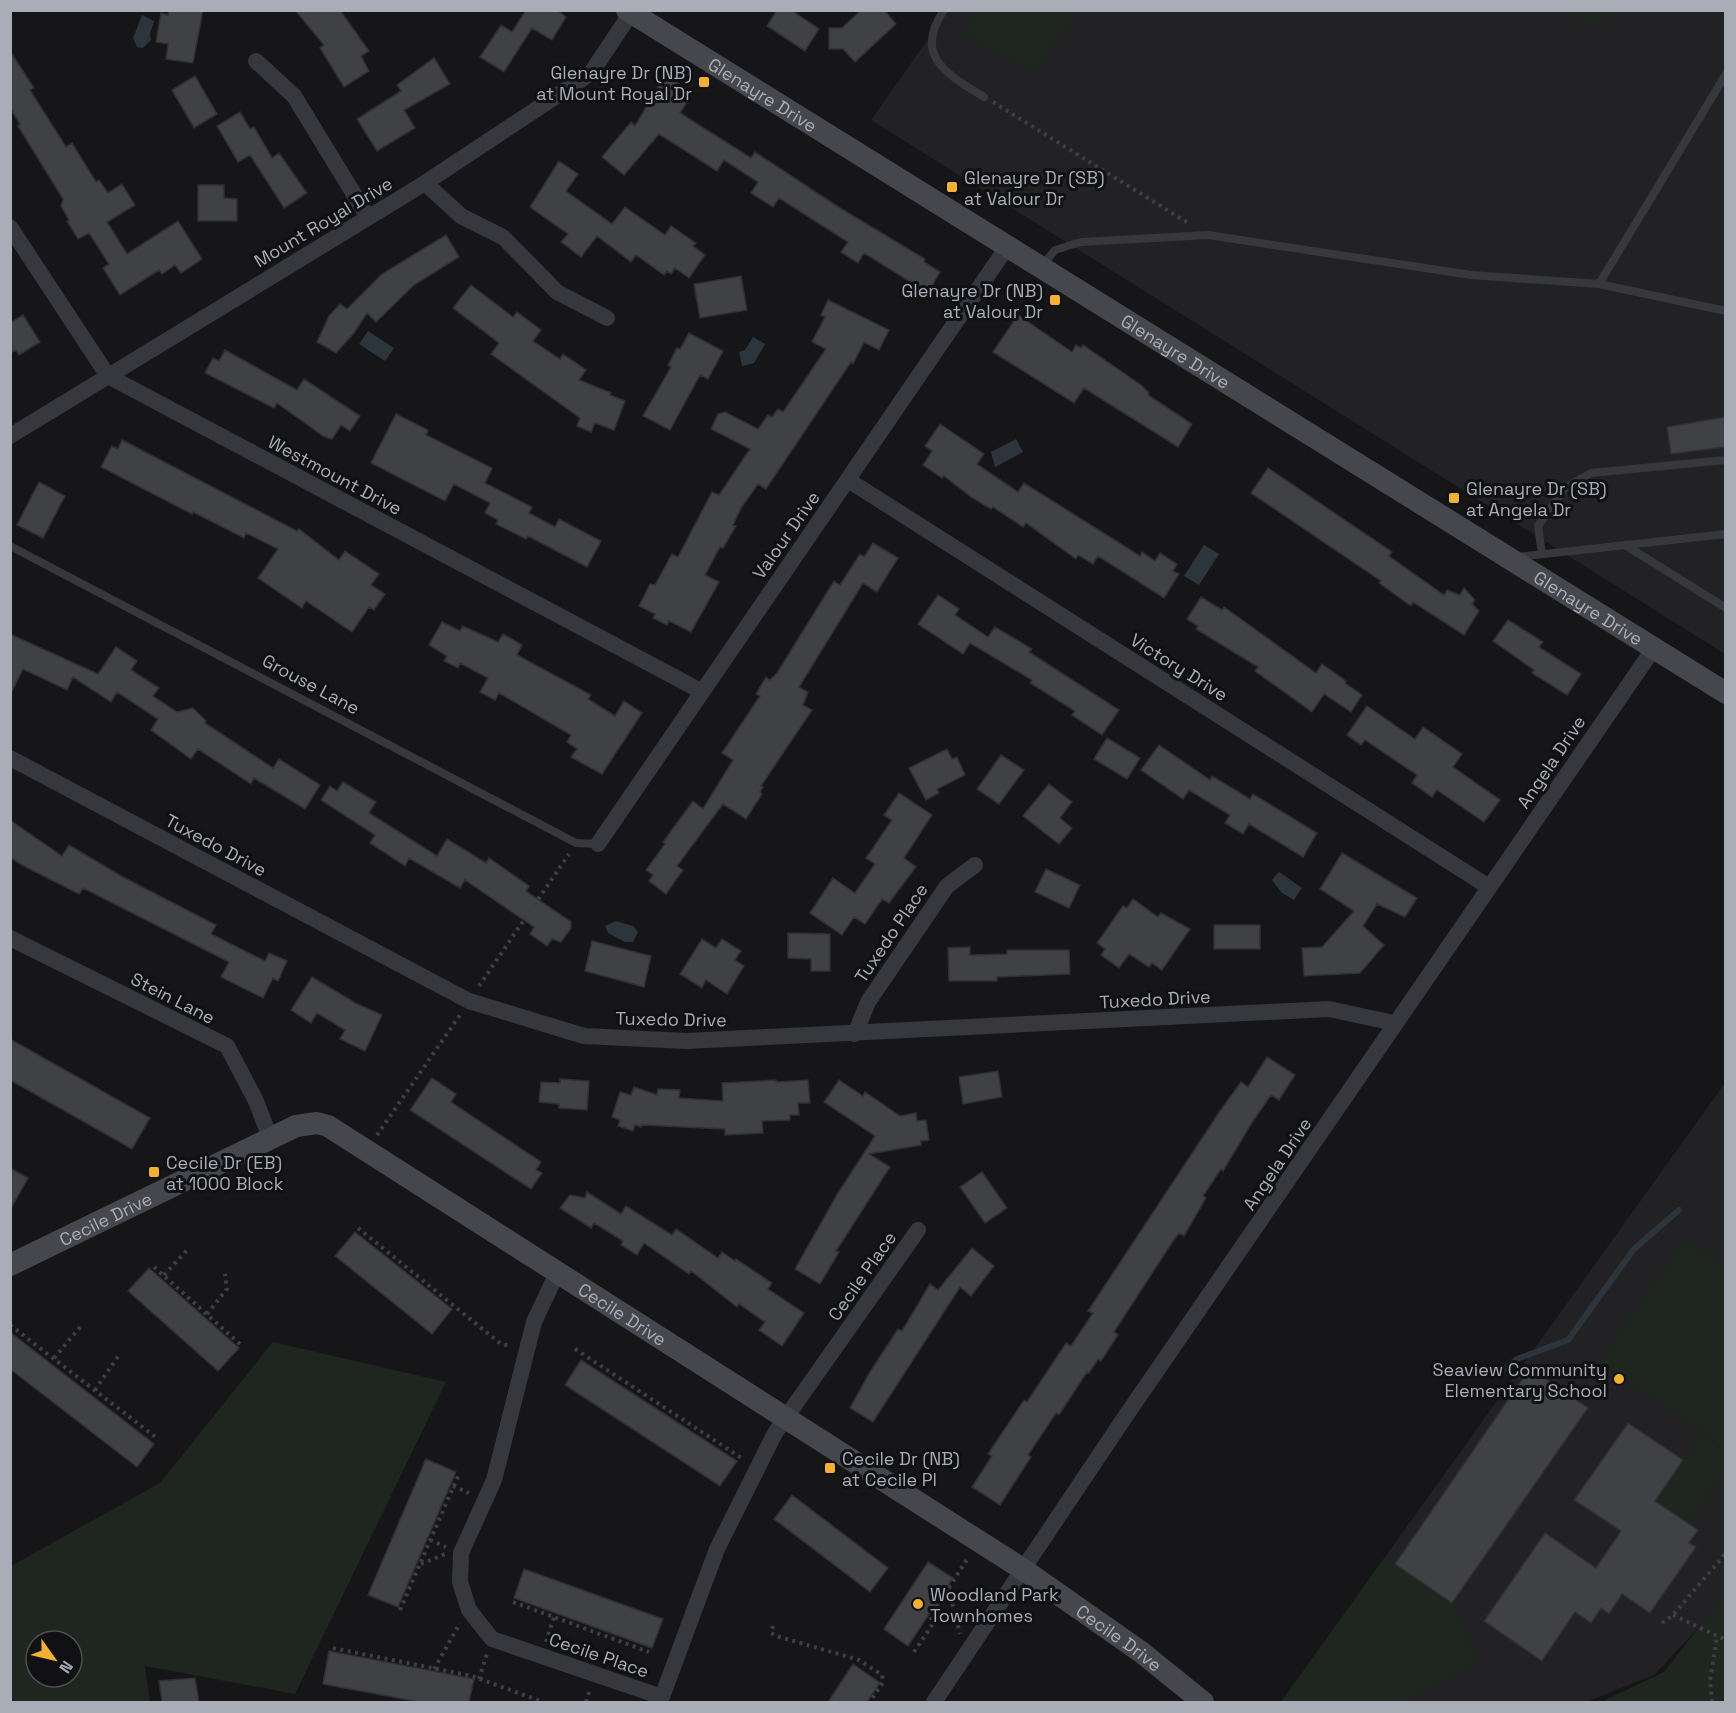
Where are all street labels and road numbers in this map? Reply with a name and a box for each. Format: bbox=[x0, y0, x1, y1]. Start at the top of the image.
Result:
street label: Glenayre Drive bbox=[704, 52, 822, 137]
street label: Mount Royal Drive bbox=[250, 172, 396, 272]
street label: Glenayre Drive bbox=[1117, 308, 1234, 394]
street label: Westmount Drive bbox=[264, 430, 406, 520]
street label: Valour Drive bbox=[747, 487, 825, 583]
street label: Glenayre Drive bbox=[1530, 565, 1647, 650]
street label: Victory Drive bbox=[1126, 628, 1232, 706]
street label: Grouse Lane bbox=[258, 649, 364, 719]
street label: Angela Drive bbox=[1512, 711, 1590, 813]
street label: Tuxedo Drive bbox=[161, 809, 271, 881]
street label: Tuxedo Place bbox=[849, 879, 933, 987]
street label: Stein Lane bbox=[127, 967, 219, 1029]
street label: Tuxedo Drive bbox=[1099, 985, 1211, 1013]
street label: Tuxedo Drive bbox=[615, 1007, 727, 1031]
street label: Angela Drive bbox=[1238, 1113, 1316, 1215]
street label: Cecile Drive bbox=[55, 1186, 155, 1251]
street label: Cecile Place bbox=[823, 1227, 901, 1325]
street label: Cecile Drive bbox=[574, 1277, 671, 1351]
street label: Cecile Drive bbox=[1072, 1599, 1167, 1676]
street label: Cecile Place bbox=[546, 1627, 652, 1683]

